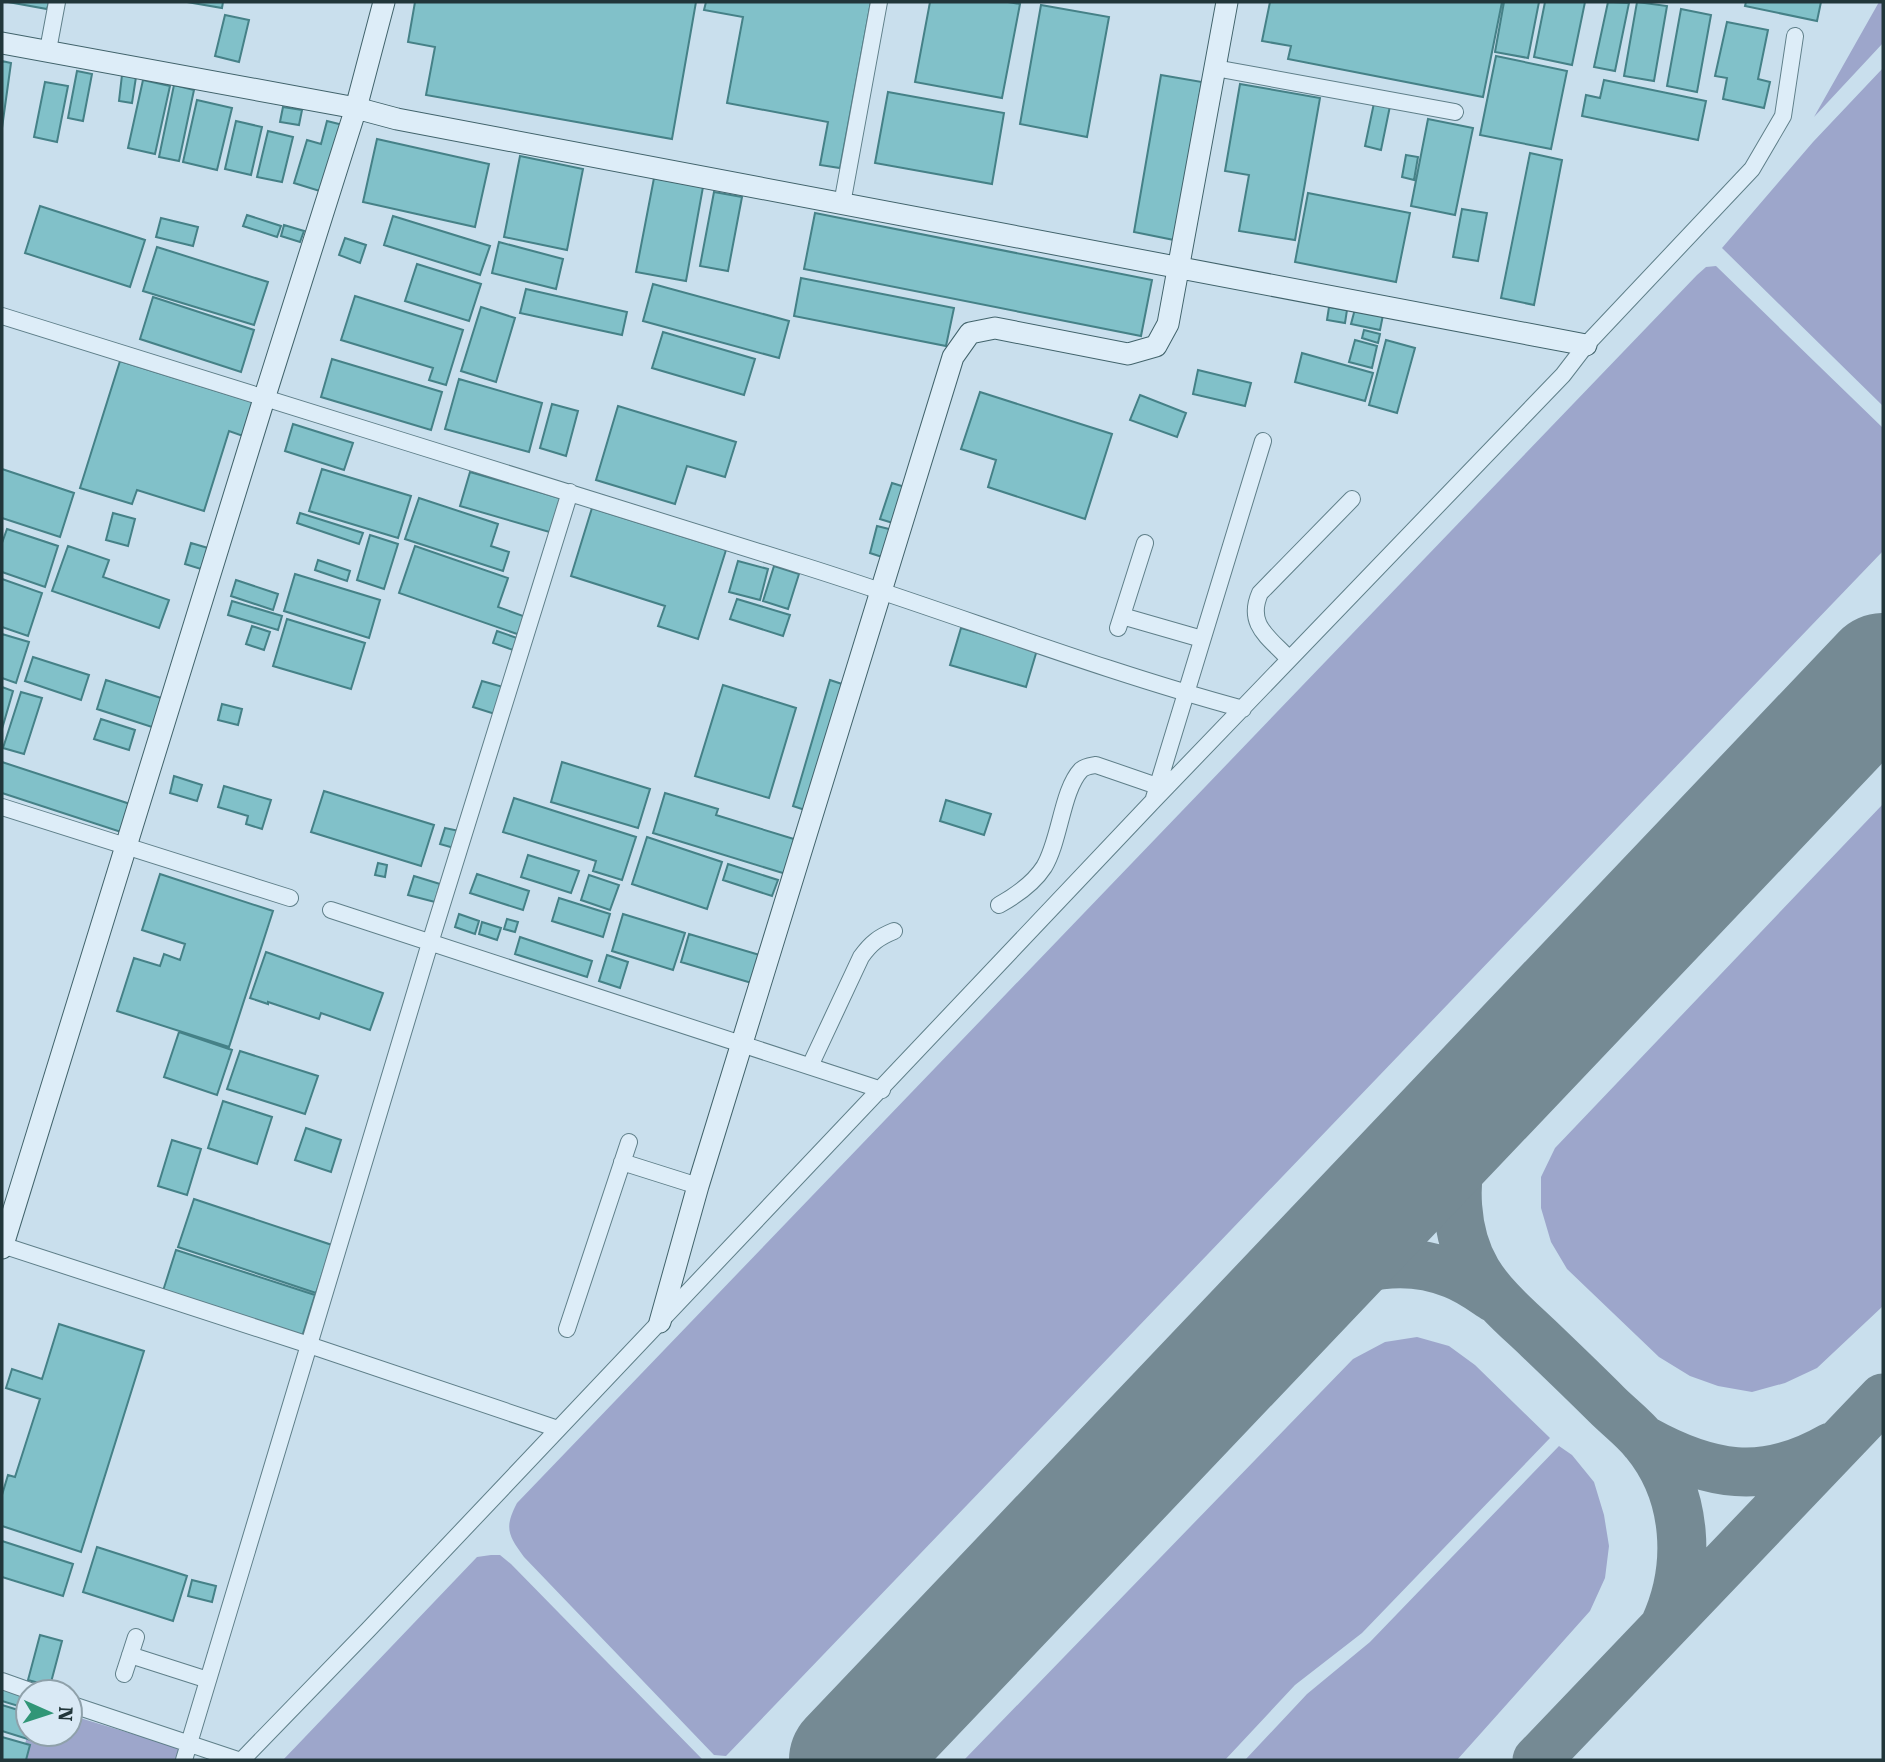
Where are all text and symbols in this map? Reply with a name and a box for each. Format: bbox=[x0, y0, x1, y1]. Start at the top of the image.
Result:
north arrow bbox=[14, 1678, 84, 1748]
text: N bbox=[54, 1706, 77, 1722]

